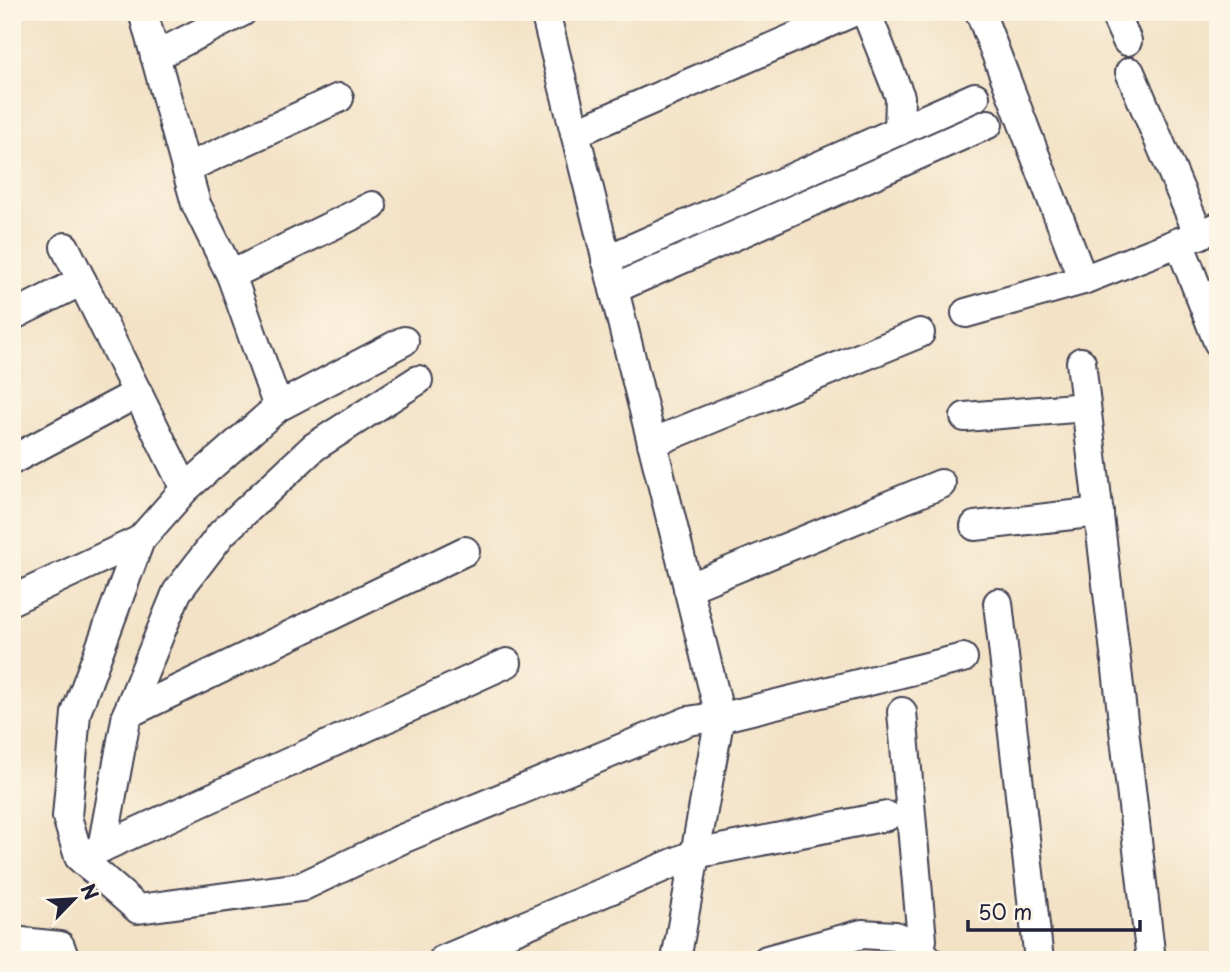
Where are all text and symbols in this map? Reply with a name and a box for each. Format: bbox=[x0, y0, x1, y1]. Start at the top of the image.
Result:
north arrow bbox=[38, 864, 108, 934]
text: N bbox=[74, 879, 106, 904]
scale bar bbox=[968, 888, 1139, 932]
text: 50 m bbox=[978, 895, 1032, 927]

